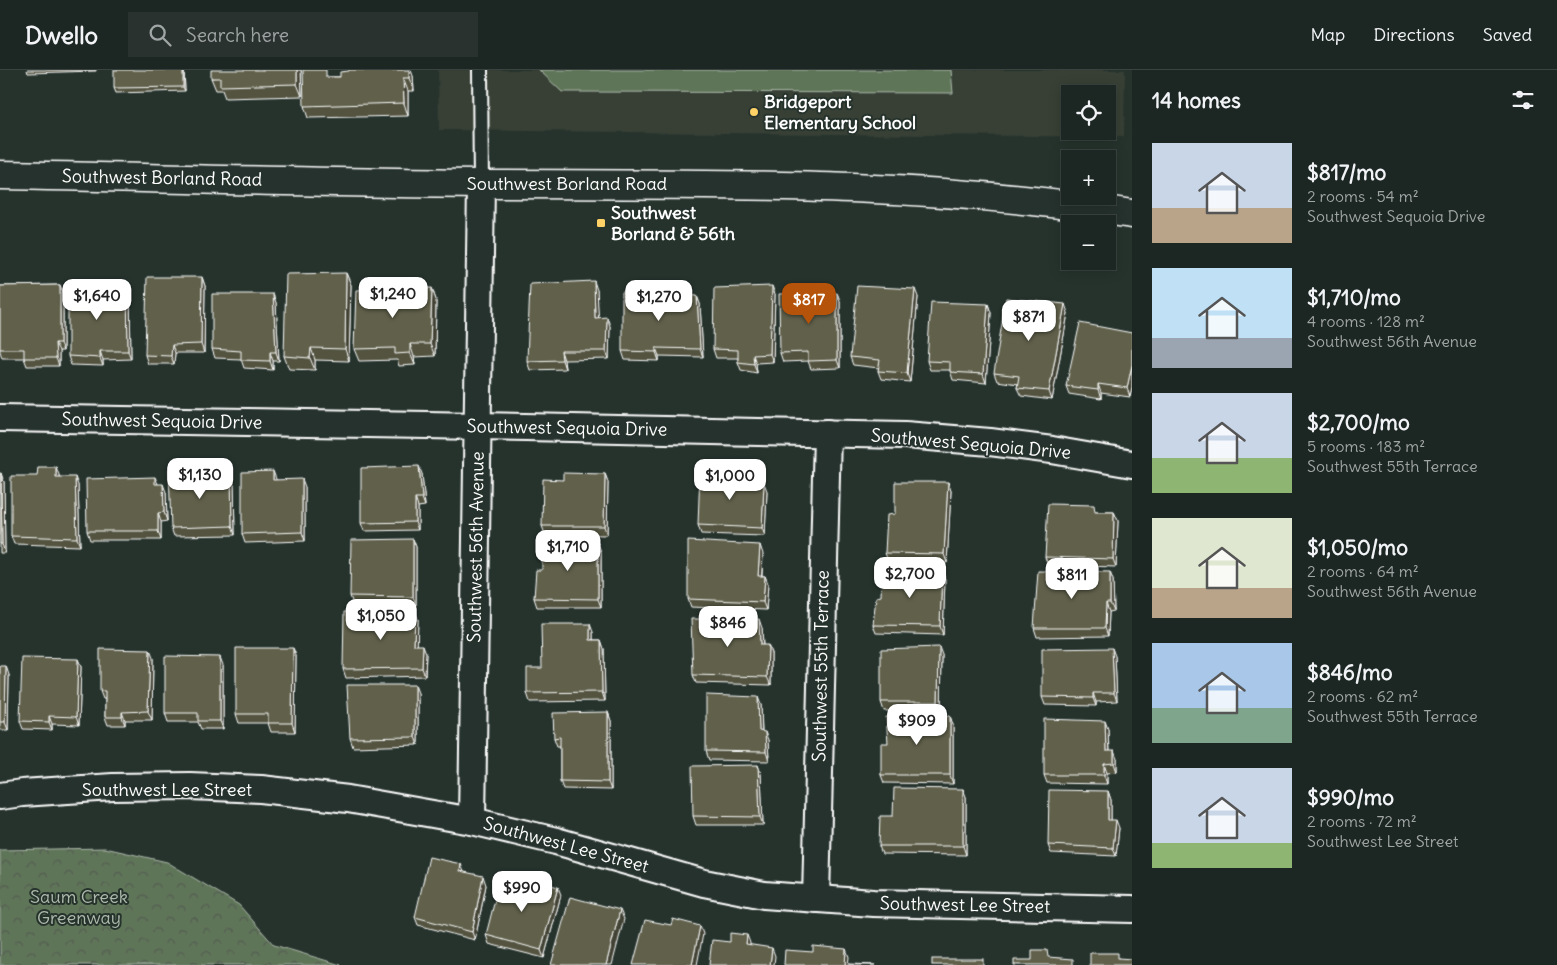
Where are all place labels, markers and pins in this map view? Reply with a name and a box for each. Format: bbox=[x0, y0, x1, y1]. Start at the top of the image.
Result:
place label: Bridgeport Elementary School bbox=[764, 90, 916, 134]
marker: Bridgeport Elementary School bbox=[748, 106, 760, 118]
place label: Southwest Borland & 56th bbox=[611, 201, 736, 245]
marker: Southwest Borland & 56th bbox=[595, 217, 607, 229]
pin: $1,240 bbox=[352, 276, 434, 319]
pin: $1,640 bbox=[56, 278, 138, 321]
pin: $1,270 bbox=[618, 280, 700, 322]
pin: $817 bbox=[779, 282, 839, 325]
pin: $871 bbox=[999, 300, 1059, 342]
pin: $1,130 bbox=[159, 458, 241, 500]
pin: $1,000 bbox=[689, 458, 771, 501]
pin: $1,710 bbox=[527, 530, 609, 572]
pin: $2,700 bbox=[869, 556, 951, 599]
pin: $811 bbox=[1042, 558, 1102, 600]
pin: $1,050 bbox=[340, 598, 422, 641]
pin: $846 bbox=[698, 606, 758, 648]
pin: $909 bbox=[887, 704, 947, 746]
pin: $990 bbox=[492, 870, 552, 913]

